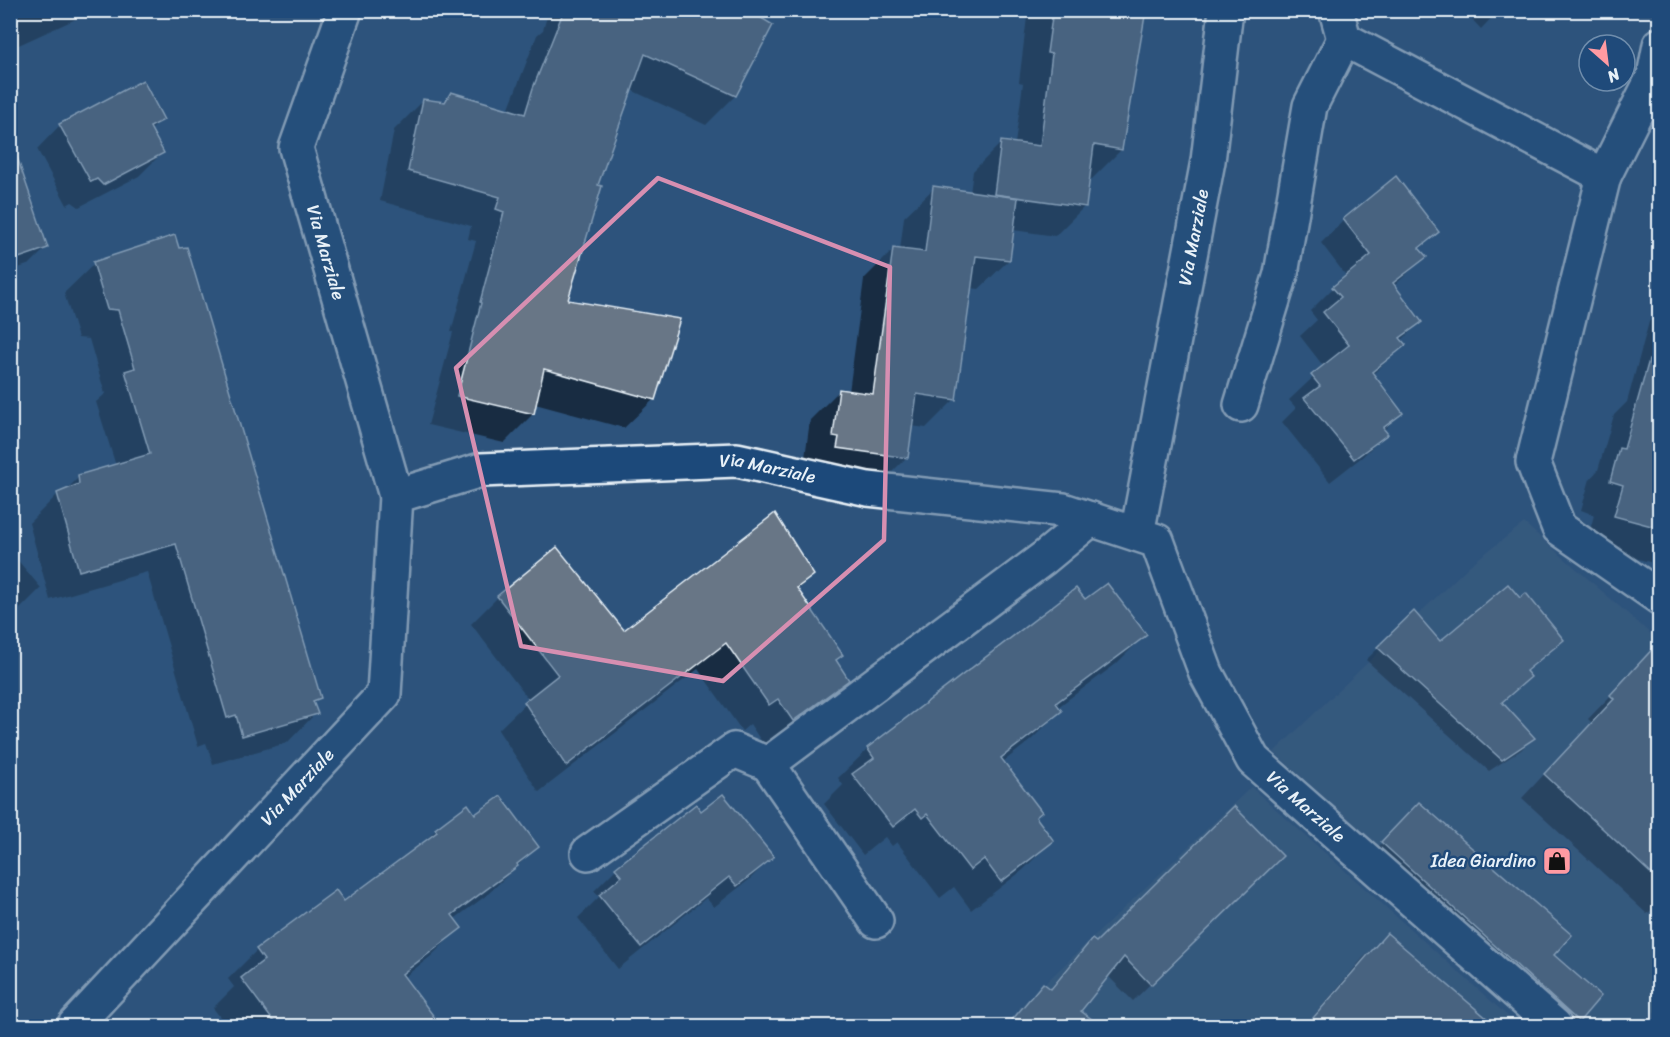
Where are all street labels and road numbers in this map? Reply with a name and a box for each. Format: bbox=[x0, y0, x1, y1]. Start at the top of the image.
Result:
street label: Via Marziale bbox=[1169, 186, 1218, 288]
street label: Via Marziale bbox=[297, 201, 355, 304]
street label: Via Marziale bbox=[719, 444, 819, 493]
street label: Via Marziale bbox=[252, 740, 342, 834]
street label: Via Marziale bbox=[1259, 762, 1353, 851]

